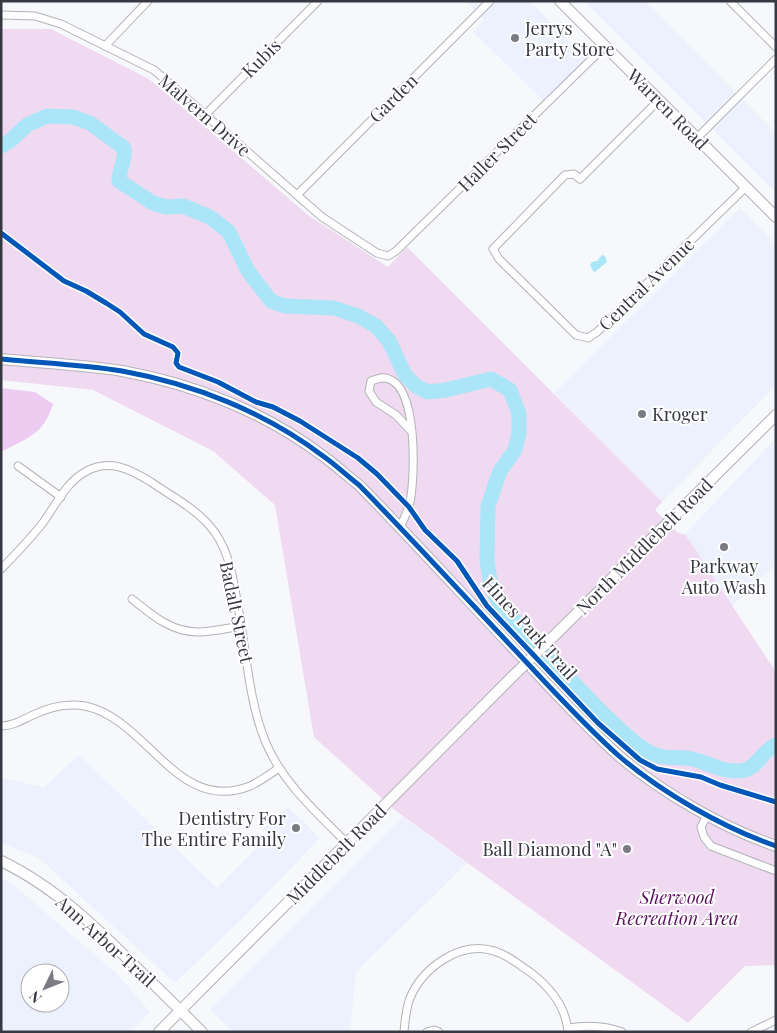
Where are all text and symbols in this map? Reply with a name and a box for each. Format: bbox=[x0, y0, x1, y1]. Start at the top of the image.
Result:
place label: Jerrys Party Store bbox=[524, 16, 615, 61]
marker: Jerrys Party Store bbox=[509, 32, 521, 44]
street label: Kubis bbox=[236, 33, 286, 83]
street label: Warren Road bbox=[622, 63, 714, 155]
street label: Malvern Drive bbox=[154, 68, 256, 162]
street label: Garden bbox=[363, 68, 423, 128]
street label: Haller Street bbox=[452, 107, 542, 197]
street label: Central Avenue bbox=[593, 232, 699, 336]
place label: Kroger bbox=[652, 402, 708, 426]
marker: Kroger bbox=[636, 408, 648, 420]
street label: North Middlebelt Road bbox=[571, 472, 718, 619]
marker: Parkway Auto Wash bbox=[718, 541, 730, 553]
place label: Parkway Auto Wash bbox=[681, 554, 767, 599]
street label: Badalt Street bbox=[214, 559, 260, 666]
street label: Hines Park Trail bbox=[477, 571, 583, 685]
street label: Middlebelt Road bbox=[281, 799, 391, 909]
place label: Dentistry For The Entire Family bbox=[142, 806, 286, 851]
marker: Dentistry For The Entire Family bbox=[290, 822, 302, 834]
place label: Ball Diamond "A" bbox=[482, 837, 617, 861]
marker: Ball Diamond "A" bbox=[621, 843, 633, 855]
park label: Sherwood Recreation Area bbox=[615, 885, 738, 930]
street label: Ann Arbor Trail bbox=[50, 889, 161, 992]
north arrow bbox=[20, 963, 70, 1013]
text: N bbox=[25, 987, 46, 1007]

